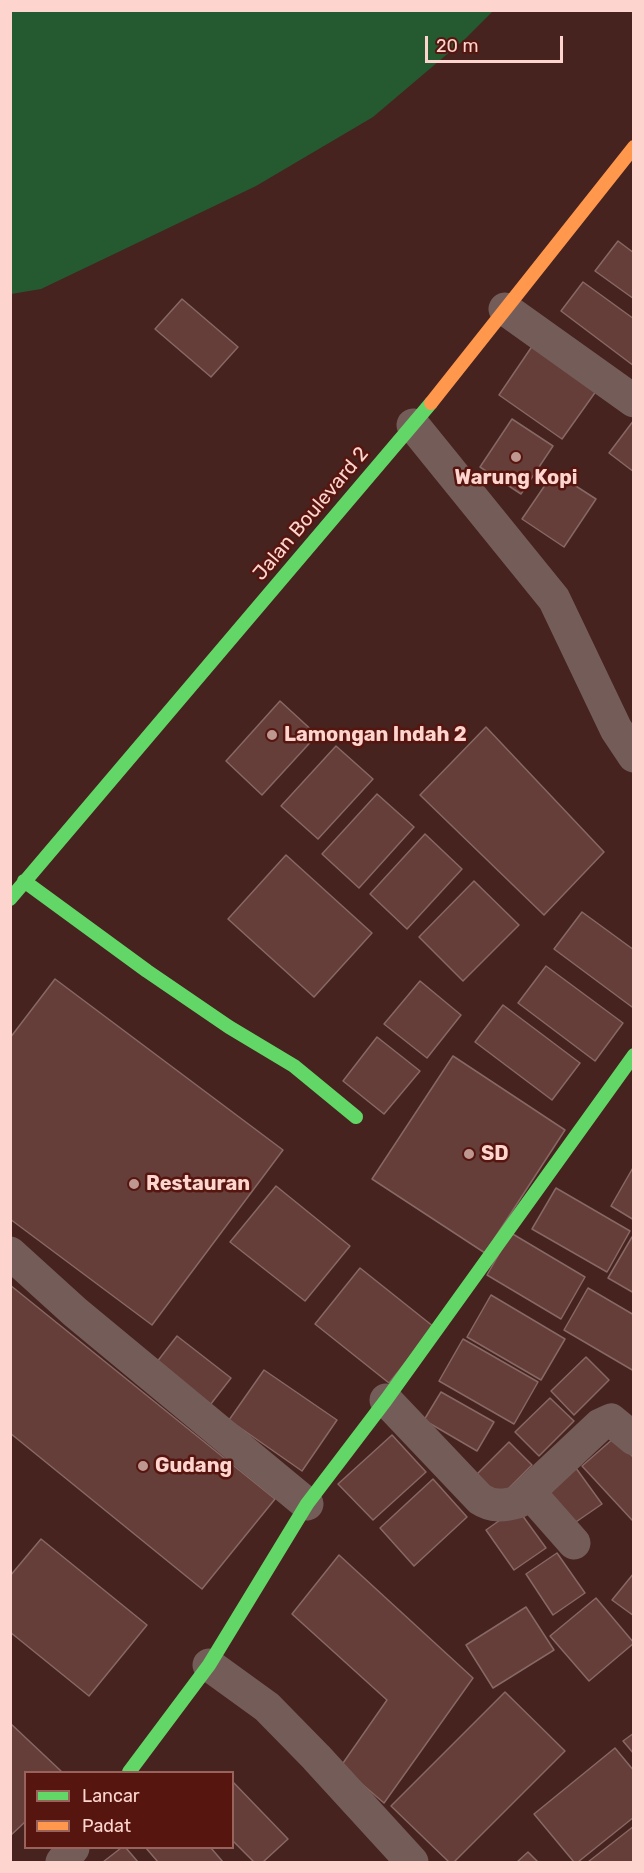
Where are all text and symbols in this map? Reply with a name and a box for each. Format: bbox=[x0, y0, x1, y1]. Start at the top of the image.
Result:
scale bar bbox=[428, 24, 566, 62]
text: 20 m bbox=[436, 35, 478, 57]
street label: Jalan Boulevard 2 bbox=[248, 442, 374, 586]
marker: Warung Kopi bbox=[509, 450, 523, 464]
place label: Warung Kopi bbox=[455, 466, 577, 490]
place label: Lamongan Indah 2 bbox=[284, 723, 467, 747]
marker: Lamongan Indah 2 bbox=[265, 728, 279, 742]
place label: SD bbox=[481, 1142, 509, 1166]
marker: SD bbox=[462, 1147, 476, 1161]
place label: Restauran bbox=[146, 1172, 250, 1196]
marker: Restauran bbox=[127, 1177, 141, 1191]
place label: Gudang bbox=[155, 1454, 232, 1478]
marker: Gudang bbox=[136, 1459, 150, 1473]
legend bbox=[24, 1771, 234, 1849]
text: Lancar bbox=[82, 1785, 140, 1807]
text: Padat bbox=[82, 1815, 131, 1837]

